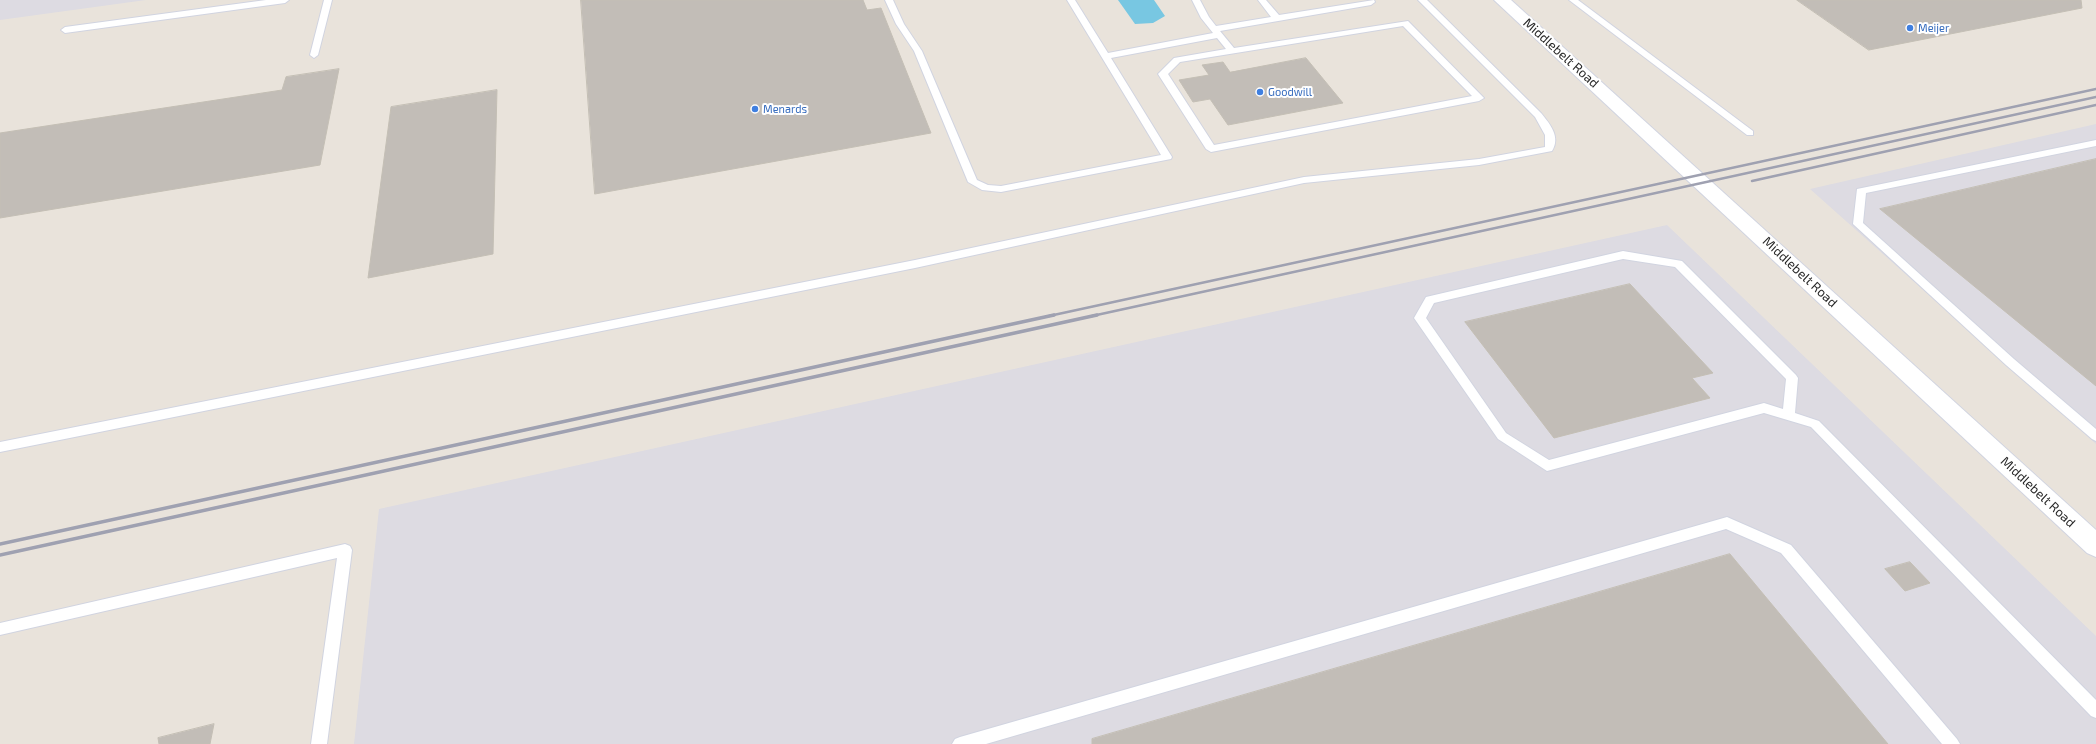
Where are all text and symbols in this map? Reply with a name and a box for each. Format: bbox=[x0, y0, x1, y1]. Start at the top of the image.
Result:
street label: Middlebelt Road bbox=[1520, 15, 1602, 91]
place label: Meijer bbox=[1918, 21, 1949, 35]
marker: Meijer bbox=[1905, 23, 1915, 33]
place label: Goodwill bbox=[1268, 85, 1312, 99]
marker: Goodwill bbox=[1255, 87, 1265, 97]
place label: Menards bbox=[763, 102, 807, 116]
marker: Menards bbox=[750, 104, 760, 114]
street label: Middlebelt Road bbox=[1759, 233, 1841, 311]
street label: Middlebelt Road bbox=[1997, 453, 2079, 531]

